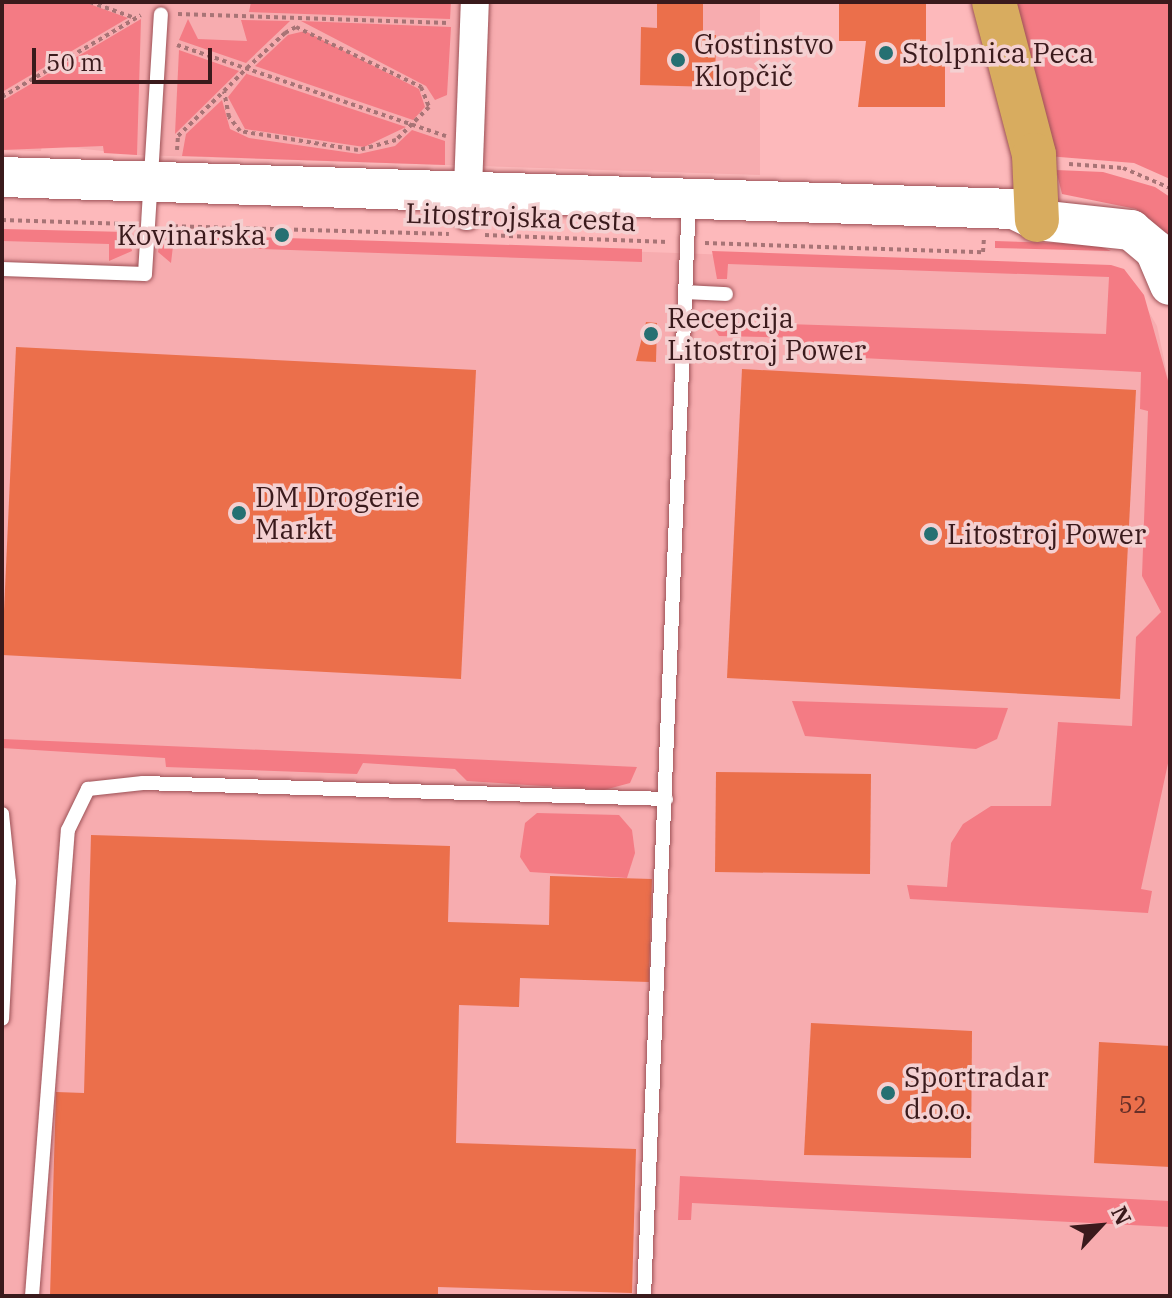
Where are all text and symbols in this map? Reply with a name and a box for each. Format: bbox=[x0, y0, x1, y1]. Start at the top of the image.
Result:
place label: Gostinstvo Klopčič bbox=[694, 27, 834, 93]
scale bar bbox=[36, 32, 216, 82]
place label: Stolpnica Peca bbox=[902, 36, 1094, 70]
marker: Stolpnica Peca bbox=[877, 44, 895, 62]
text: 50 m bbox=[46, 46, 103, 78]
marker: Gostinstvo Klopčič bbox=[669, 51, 687, 69]
street label: Litostrojska cesta bbox=[405, 196, 637, 238]
place label: Kovinarska bbox=[117, 218, 266, 252]
marker: Kovinarska bbox=[273, 226, 291, 244]
place label: Recepcija Litostroj Power bbox=[667, 301, 866, 367]
marker: Recepcija Litostroj Power bbox=[642, 325, 660, 343]
place label: DM Drogerie Markt bbox=[255, 480, 420, 546]
marker: DM Drogerie Markt bbox=[230, 504, 248, 522]
place label: Litostroj Power bbox=[947, 517, 1146, 551]
marker: Litostroj Power bbox=[922, 525, 940, 543]
place label: Sportradar d.o.o. bbox=[904, 1060, 1049, 1126]
marker: Sportradar d.o.o. bbox=[879, 1084, 897, 1102]
house number: 52 bbox=[1119, 1091, 1147, 1119]
north arrow bbox=[1060, 1186, 1140, 1266]
text: N bbox=[1105, 1201, 1139, 1229]

